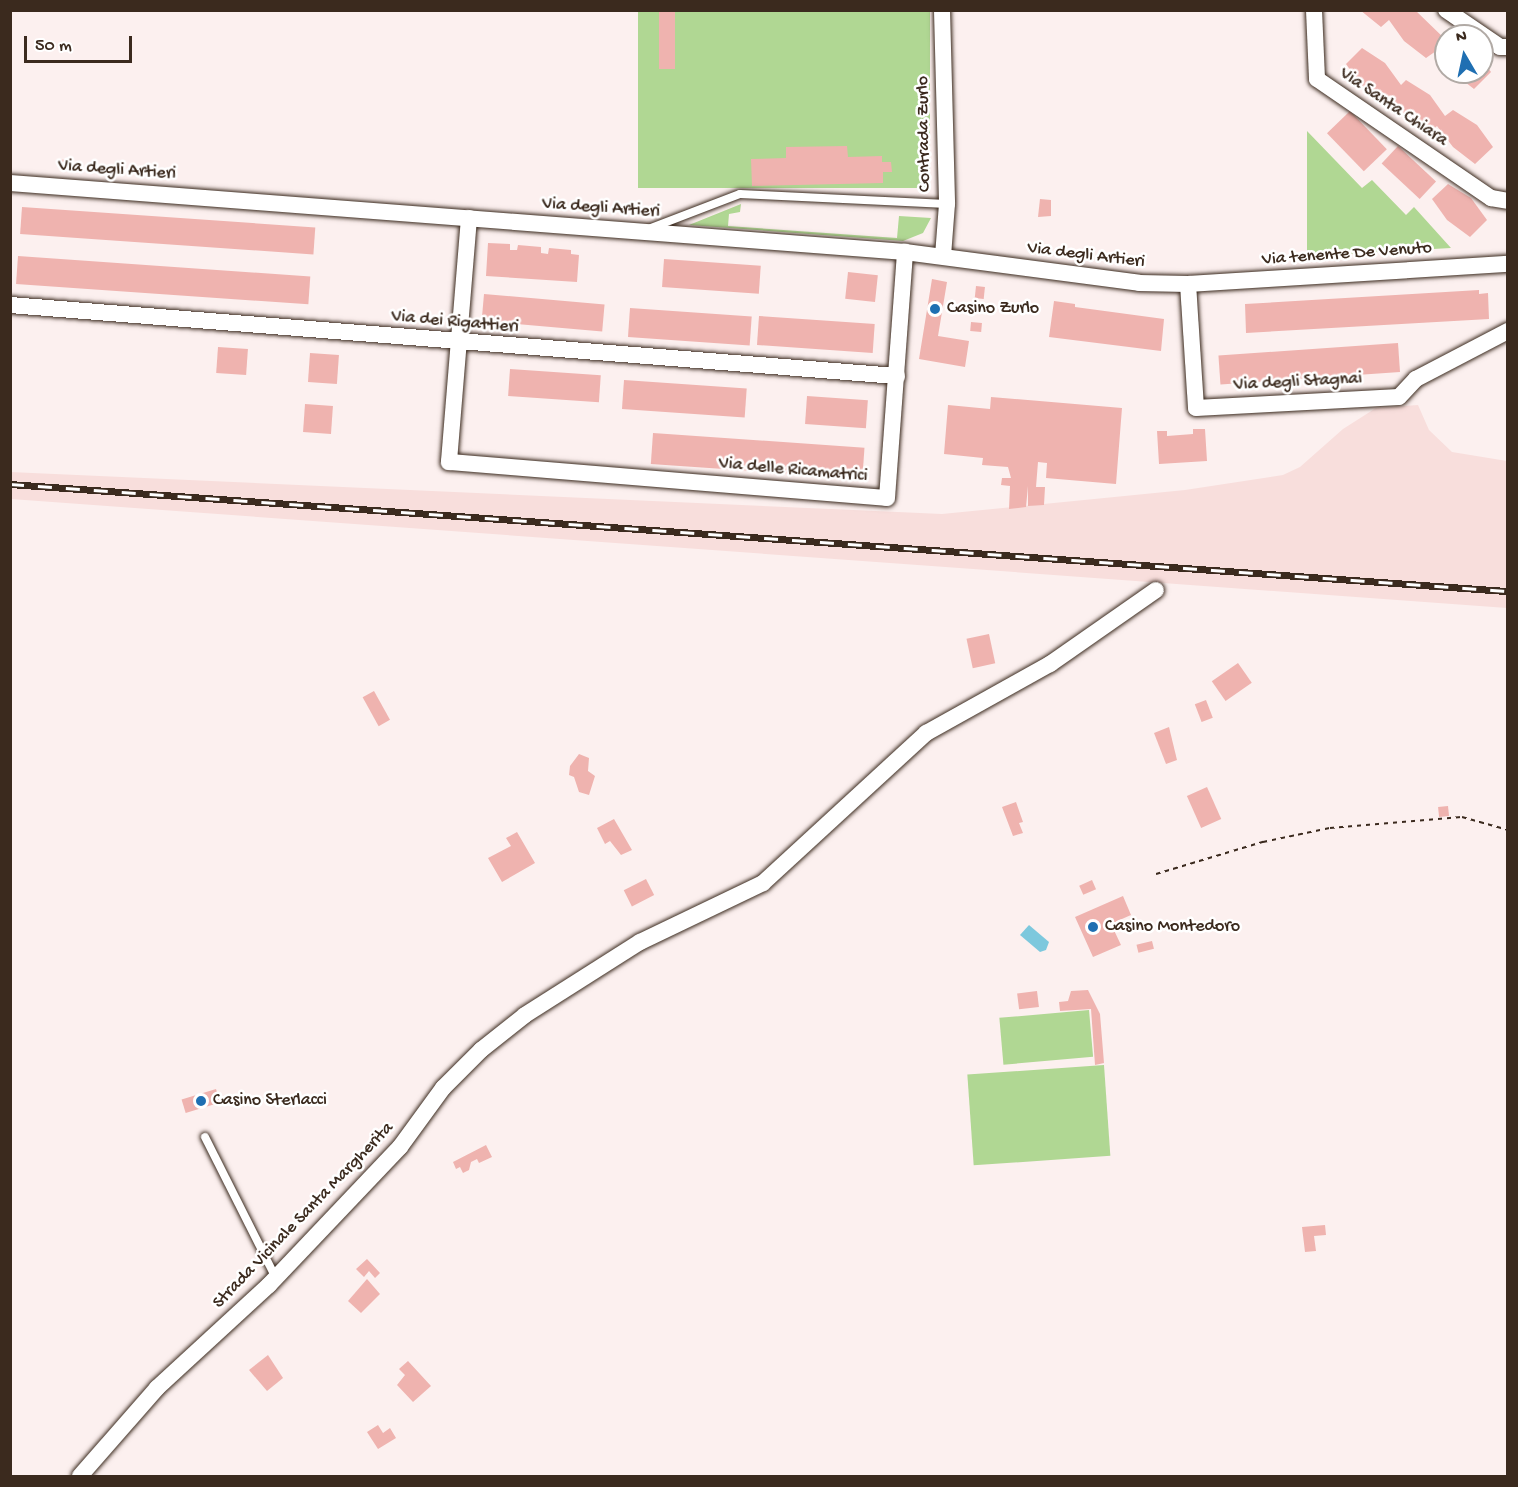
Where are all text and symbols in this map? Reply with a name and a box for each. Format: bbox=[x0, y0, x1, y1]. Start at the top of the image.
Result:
scale bar bbox=[27, 24, 135, 62]
north arrow bbox=[1434, 24, 1494, 84]
text: N bbox=[1455, 28, 1468, 48]
text: 50 m bbox=[35, 36, 72, 57]
street label: Via Santa Chiara bbox=[1335, 64, 1451, 152]
street label: Contrada Zurlo bbox=[913, 76, 937, 192]
street label: Via degli Artieri bbox=[57, 156, 177, 186]
street label: Via degli Artieri bbox=[541, 194, 661, 224]
street label: Via degli Artieri bbox=[1026, 238, 1146, 274]
street label: Via tenente De Venuto bbox=[1261, 238, 1433, 272]
place label: Casino Zurlo bbox=[947, 298, 1039, 320]
marker: Casino Zurlo bbox=[928, 302, 942, 316]
street label: Via dei Rigattieri bbox=[390, 307, 520, 339]
street label: Via degli Stagnai bbox=[1233, 369, 1363, 397]
street label: Via delle Ricamatrici bbox=[718, 454, 868, 488]
place label: Casino Montedoro bbox=[1105, 916, 1240, 938]
marker: Casino Montedoro bbox=[1086, 920, 1100, 934]
place label: Casino Sterlacci bbox=[213, 1090, 327, 1112]
marker: Casino Sterlacci bbox=[194, 1094, 208, 1108]
street label: Strada Vicinale Santa Margherita bbox=[209, 1118, 399, 1314]

